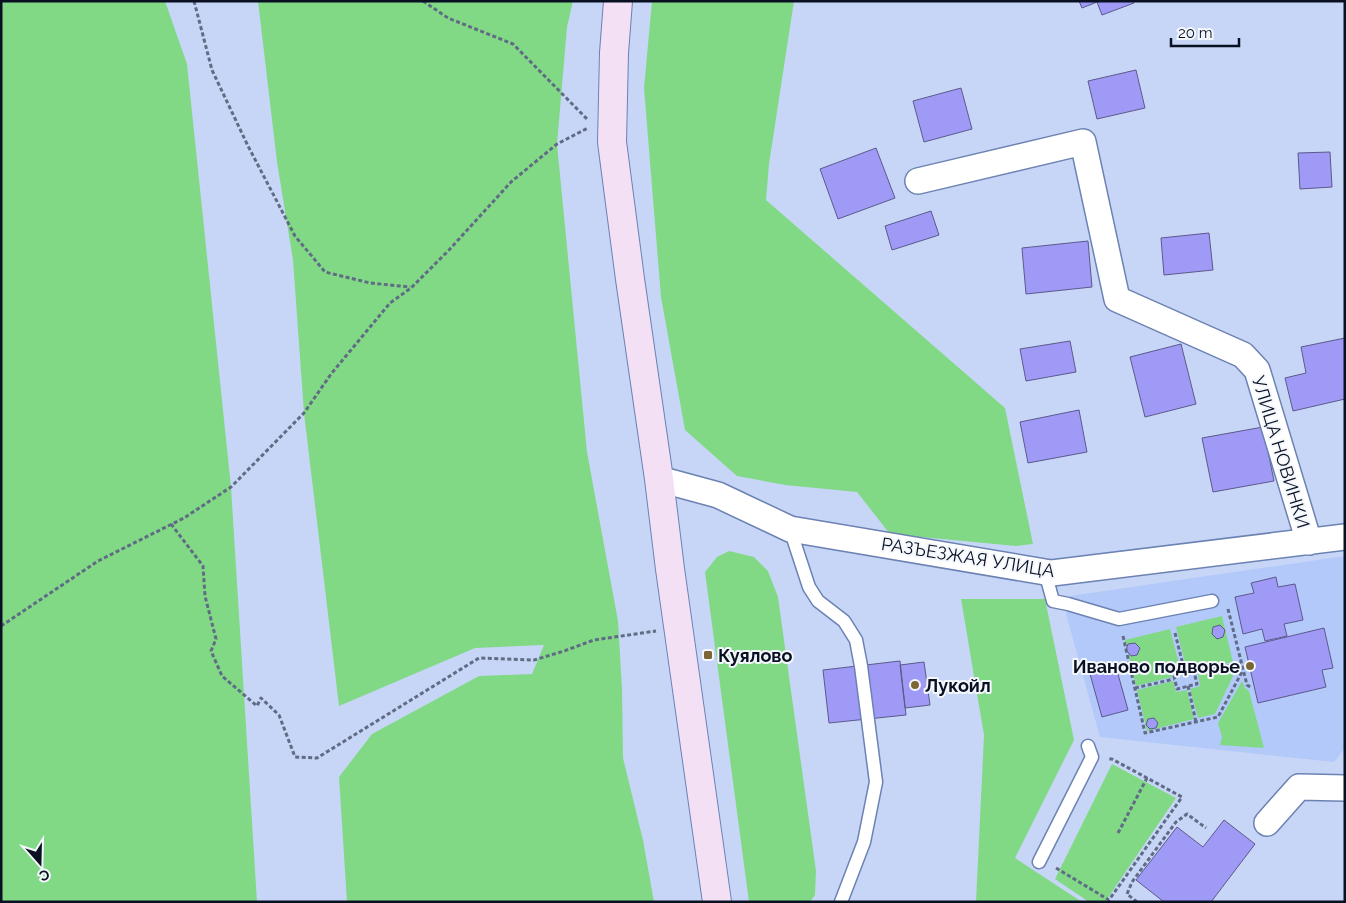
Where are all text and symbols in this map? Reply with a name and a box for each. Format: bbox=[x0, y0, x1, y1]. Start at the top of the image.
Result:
scale bar bbox=[1171, 15, 1238, 47]
text: 20 m bbox=[1178, 24, 1213, 42]
street label: УЛИЦА НОВИНКИ bbox=[1248, 373, 1314, 531]
street label: РАЗЪЕЗЖАЯ УЛИЦА bbox=[880, 533, 1056, 581]
place label: Куялово bbox=[718, 645, 792, 666]
marker: Куялово bbox=[702, 649, 714, 661]
place label: Иваново подворье bbox=[1073, 656, 1240, 677]
marker: Иваново подворье bbox=[1244, 660, 1256, 672]
place label: Лукойл bbox=[925, 675, 991, 696]
marker: Лукойл bbox=[909, 679, 921, 691]
north arrow bbox=[15, 838, 65, 888]
text: С bbox=[37, 866, 52, 885]

